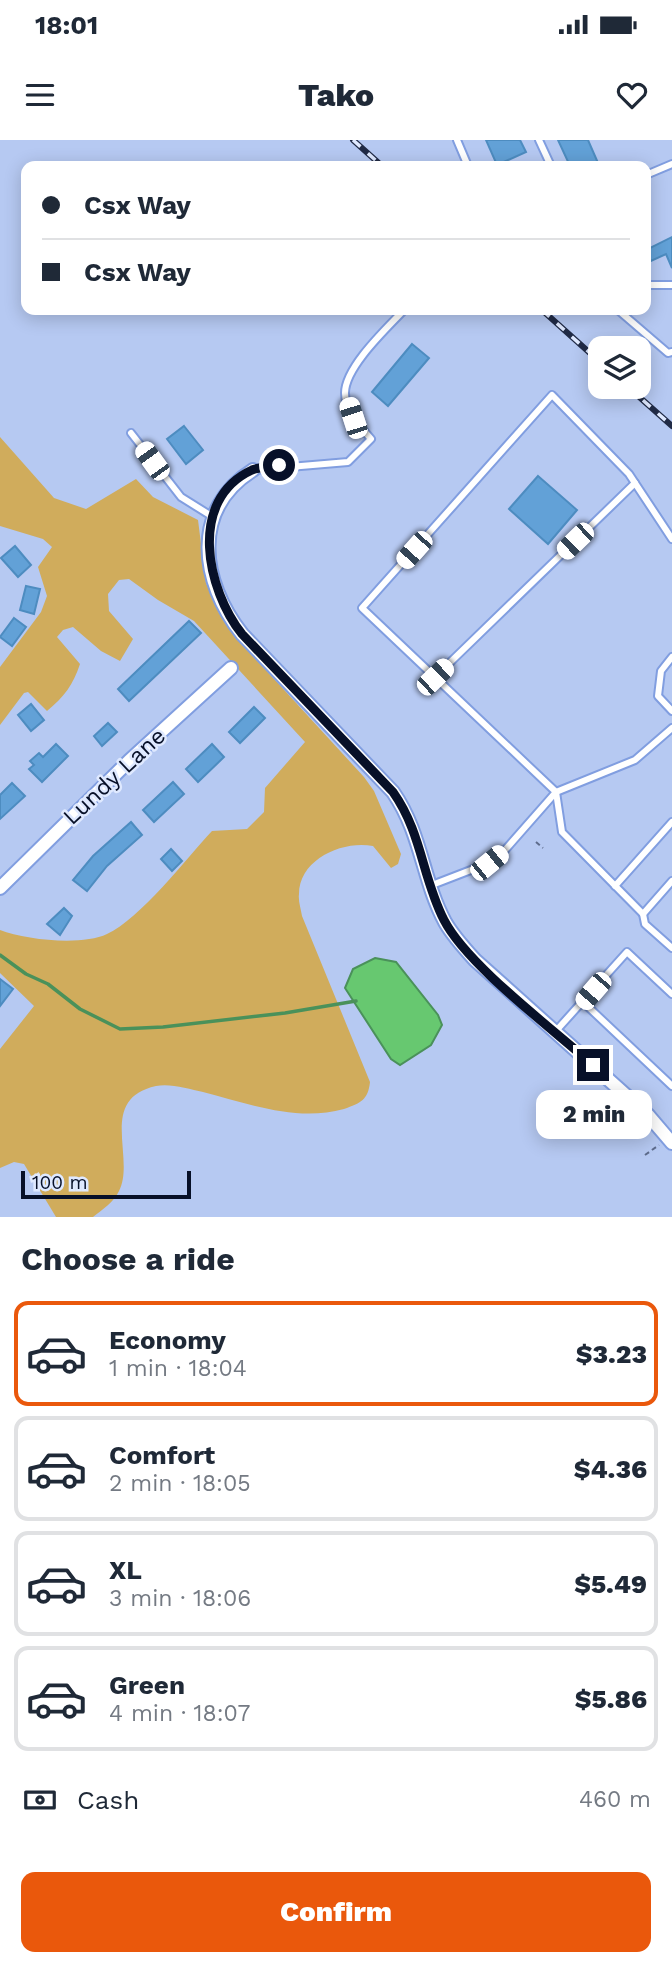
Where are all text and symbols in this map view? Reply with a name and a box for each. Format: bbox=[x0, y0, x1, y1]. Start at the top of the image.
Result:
text: 18:01 bbox=[35, 10, 98, 40]
icon: menu bbox=[21, 76, 59, 114]
text: Tako bbox=[298, 76, 374, 114]
icon: heart bbox=[613, 76, 651, 114]
text: Csx Way bbox=[84, 190, 191, 220]
text: Csx Way bbox=[84, 257, 191, 287]
map controls bbox=[588, 336, 651, 399]
button: layers bbox=[588, 336, 651, 399]
car bbox=[337, 395, 370, 441]
car bbox=[132, 438, 173, 484]
route start bbox=[263, 449, 295, 481]
car bbox=[553, 519, 598, 563]
car bbox=[393, 527, 436, 573]
car bbox=[413, 655, 458, 699]
street label: Lundy Lane bbox=[58, 722, 171, 830]
car bbox=[467, 842, 512, 884]
car bbox=[572, 968, 615, 1014]
route end bbox=[577, 1049, 609, 1081]
callout: 2 min bbox=[535, 1090, 651, 1138]
text: 2 min bbox=[563, 1101, 625, 1128]
scale bar bbox=[21, 1168, 191, 1200]
text: 100 m bbox=[32, 1171, 88, 1194]
text: Choose a ride bbox=[21, 1240, 235, 1278]
icon: car bbox=[25, 1322, 88, 1385]
text: Economy bbox=[109, 1325, 226, 1355]
text: $3.23 bbox=[576, 1339, 647, 1369]
text: 1 min · 18:04 bbox=[109, 1355, 247, 1382]
icon: car bbox=[25, 1437, 88, 1500]
text: Comfort bbox=[109, 1440, 215, 1470]
text: $4.36 bbox=[574, 1454, 647, 1484]
text: 2 min · 18:05 bbox=[109, 1470, 251, 1497]
icon: car bbox=[25, 1552, 88, 1615]
text: XL bbox=[109, 1555, 142, 1585]
text: $5.49 bbox=[574, 1569, 647, 1599]
text: 3 min · 18:06 bbox=[109, 1585, 251, 1612]
icon: car bbox=[25, 1667, 88, 1730]
text: Green bbox=[109, 1670, 185, 1700]
text: $5.86 bbox=[575, 1684, 647, 1714]
text: 4 min · 18:07 bbox=[109, 1700, 250, 1727]
icon: cash bbox=[21, 1781, 59, 1819]
text: Cash bbox=[77, 1785, 139, 1815]
text: 460 m bbox=[579, 1786, 651, 1813]
button: Confirm bbox=[21, 1872, 651, 1952]

